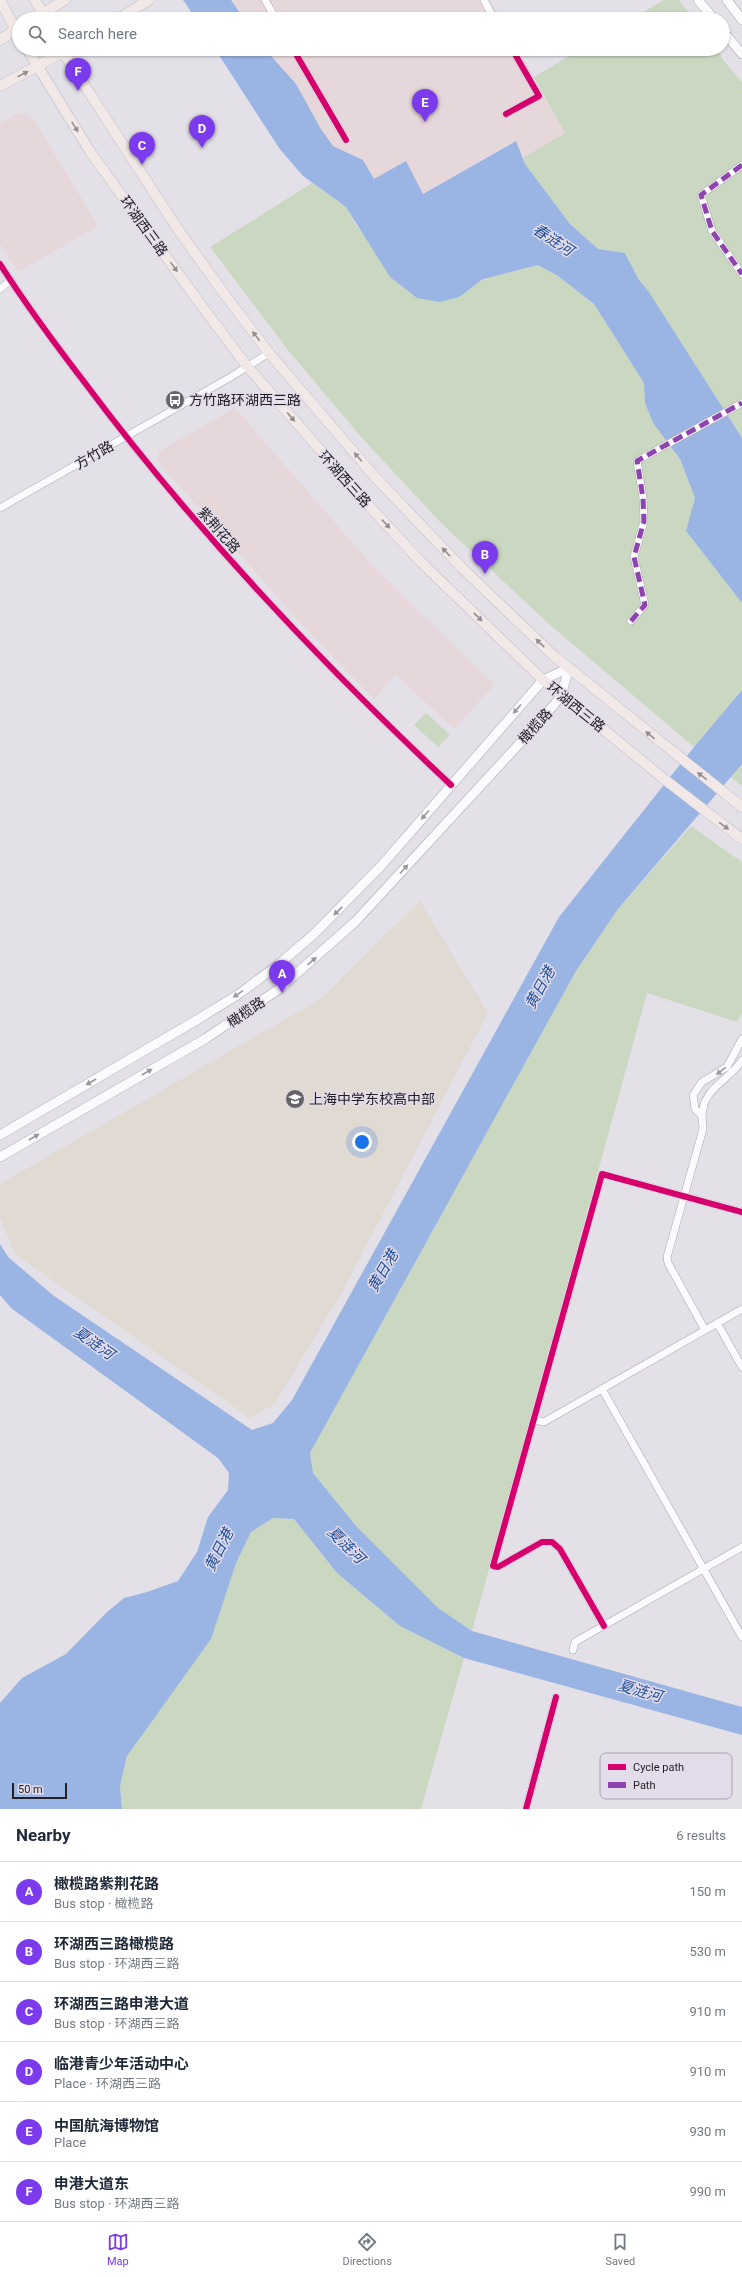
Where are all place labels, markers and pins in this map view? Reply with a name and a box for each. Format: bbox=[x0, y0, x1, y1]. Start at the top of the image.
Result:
pin: F bbox=[65, 58, 91, 91]
pin: E bbox=[412, 89, 438, 122]
pin: D bbox=[189, 115, 215, 148]
pin: C bbox=[129, 132, 155, 165]
bus stop icon: 方竹路环湖西三路 bbox=[164, 389, 186, 411]
place label: 方竹路环湖西三路 bbox=[189, 392, 301, 408]
pin: B bbox=[472, 541, 498, 574]
pin: A bbox=[269, 960, 295, 993]
school or university icon: 上海中学东校高中部 bbox=[284, 1088, 306, 1110]
place label: 上海中学东校高中部 bbox=[309, 1091, 435, 1107]

